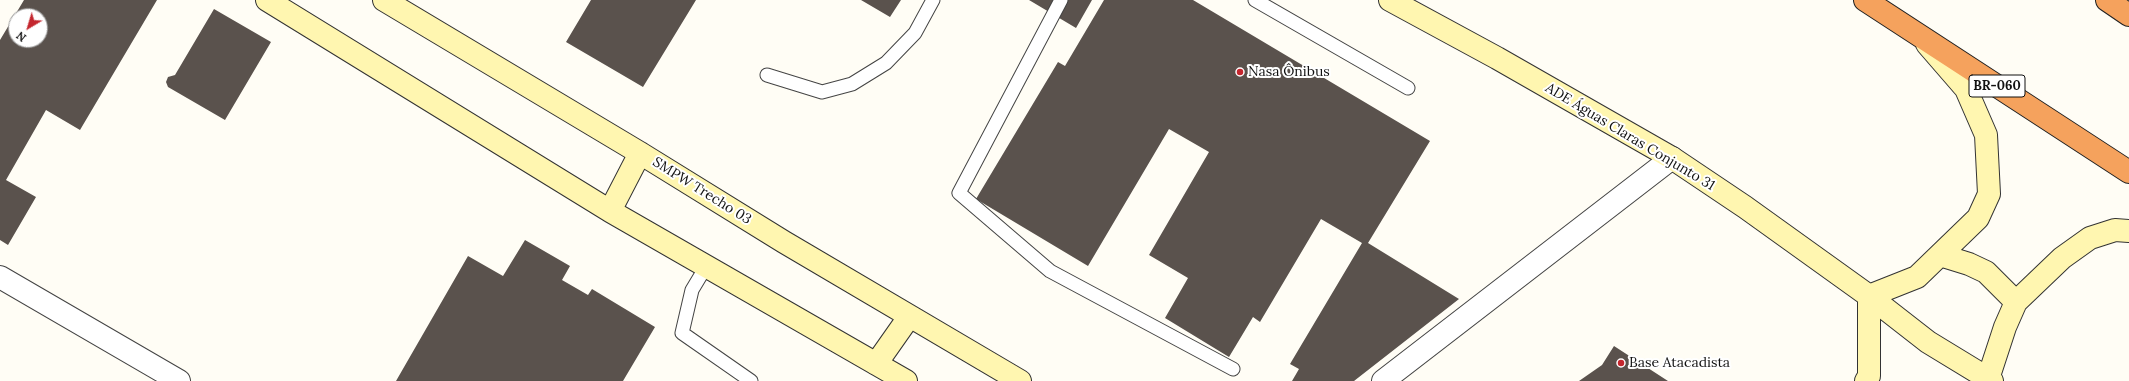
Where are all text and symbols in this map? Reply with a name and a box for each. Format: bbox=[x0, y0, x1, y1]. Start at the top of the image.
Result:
north arrow bbox=[8, 8, 48, 48]
text: N bbox=[14, 29, 29, 45]
place label: Nasa Ônibus bbox=[1248, 64, 1330, 80]
marker: Nasa Ônibus bbox=[1235, 67, 1245, 77]
road number: BR-060 bbox=[1969, 75, 2025, 97]
street label: ADE Águas Claras Conjunto 31 bbox=[1542, 80, 1718, 194]
street label: SMPW Trecho 03 bbox=[650, 154, 754, 228]
place label: Base Atacadista bbox=[1629, 355, 1730, 371]
marker: Base Atacadista bbox=[1616, 358, 1626, 368]

